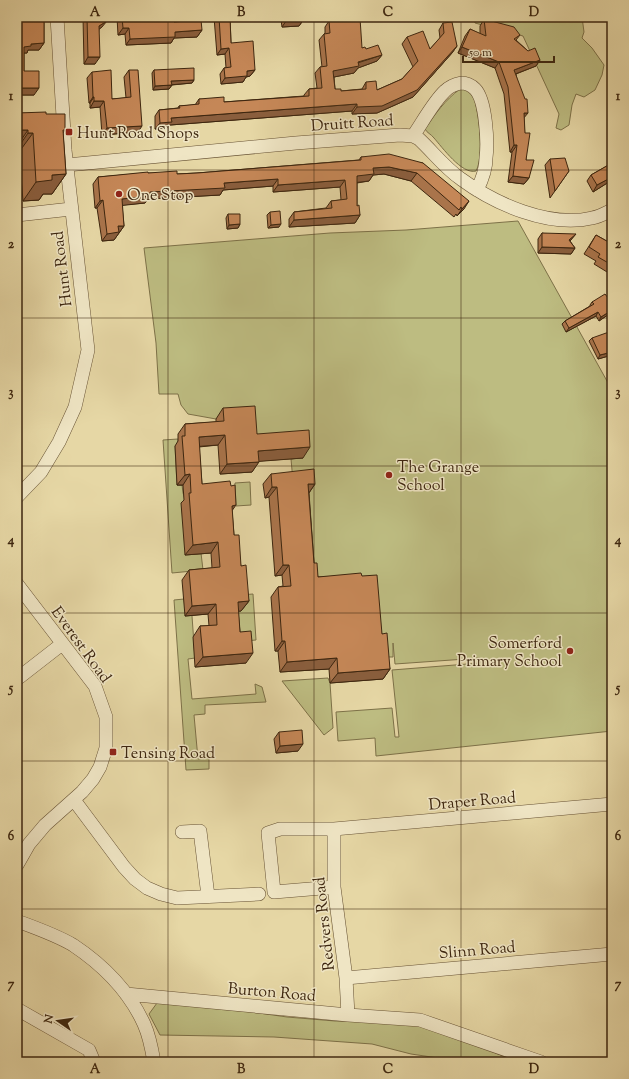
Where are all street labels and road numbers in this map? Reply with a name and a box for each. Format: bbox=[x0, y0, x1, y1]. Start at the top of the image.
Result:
street label: Druitt Road bbox=[310, 110, 394, 139]
street label: Hunt Road bbox=[47, 230, 80, 308]
street label: Everest Road bbox=[44, 602, 116, 688]
street label: Draper Road bbox=[428, 787, 517, 818]
street label: Redvers Road bbox=[309, 876, 342, 972]
street label: Slinn Road bbox=[438, 937, 516, 966]
street label: Burton Road bbox=[227, 978, 317, 1009]

